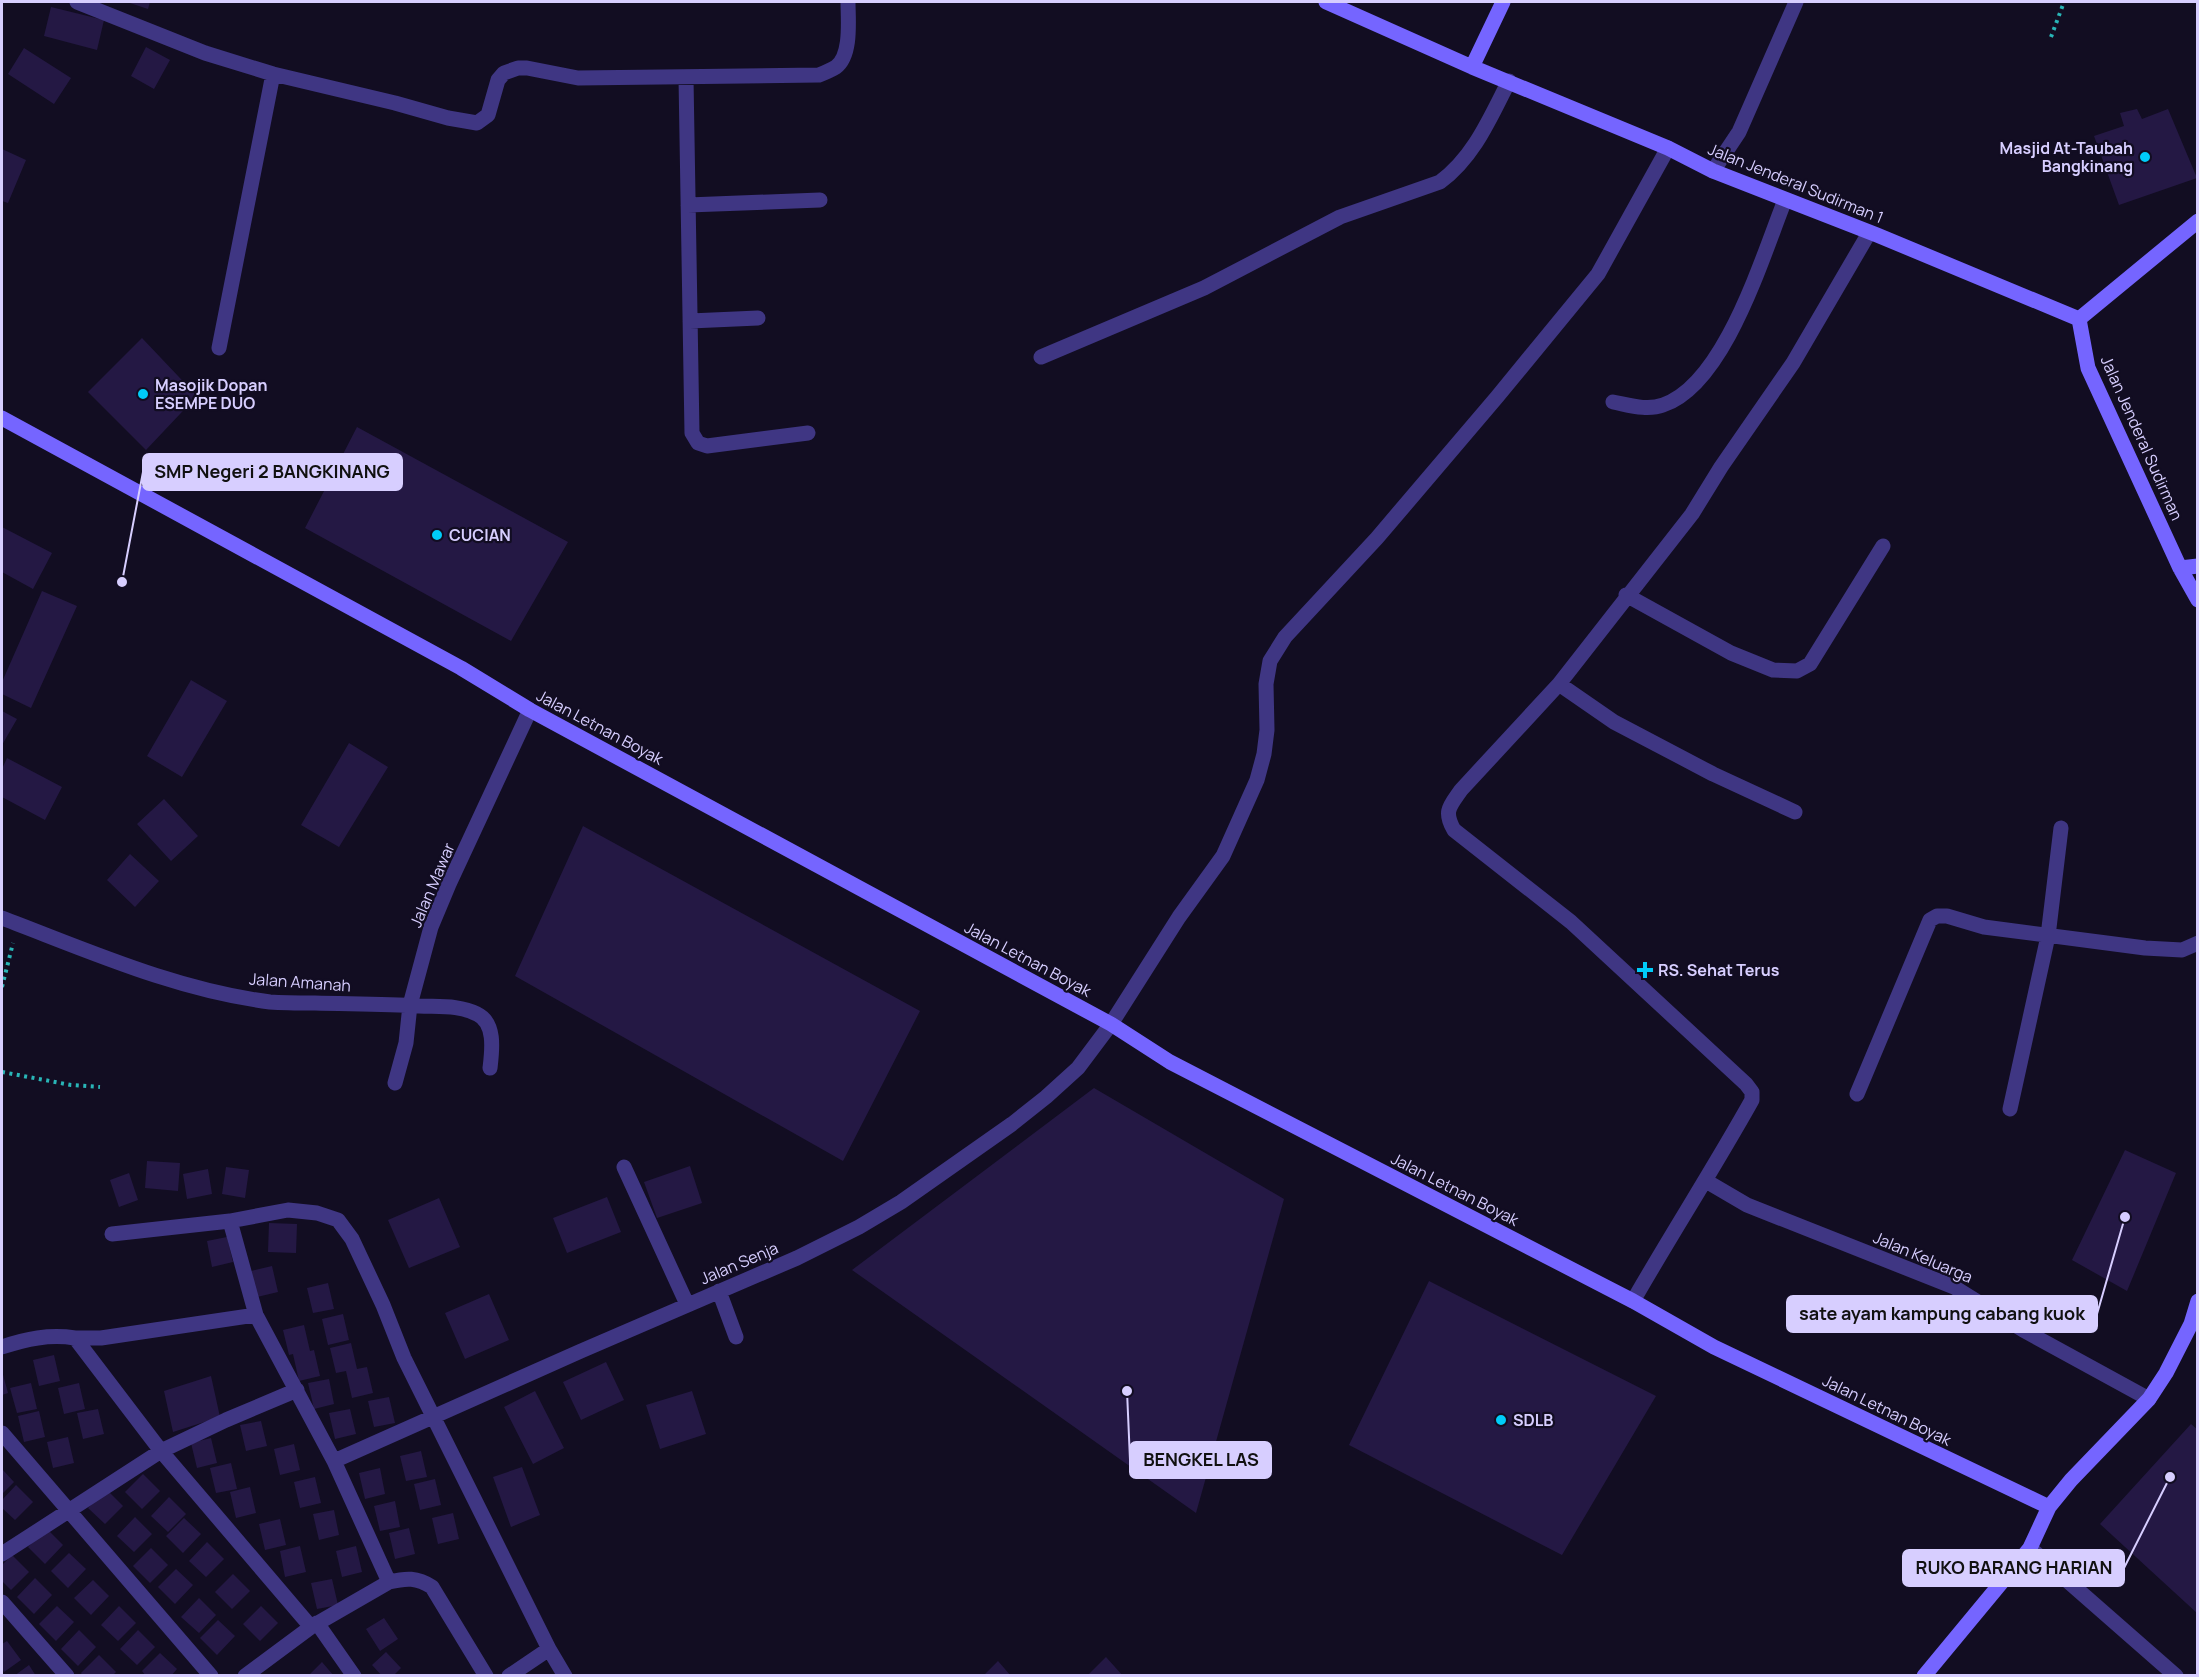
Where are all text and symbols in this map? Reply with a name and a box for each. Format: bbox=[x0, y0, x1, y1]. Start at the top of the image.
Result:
place label: Masjid At-Taubah Bangkinang bbox=[2000, 137, 2133, 177]
street label: Jalan Jenderal Sudirman 1 bbox=[1705, 138, 1887, 228]
marker: Masjid At-Taubah Bangkinang bbox=[2138, 150, 2152, 164]
street label: Jalan Jenderal Sudirman bbox=[2096, 352, 2188, 524]
place label: Masojik Dopan ESEMPE DUO bbox=[155, 374, 268, 414]
marker: Masojik Dopan ESEMPE DUO bbox=[136, 387, 150, 401]
callout: SMP Negeri 2 BANGKINANG bbox=[143, 454, 402, 490]
text: SMP Negeri 2 BANGKINANG bbox=[154, 459, 390, 483]
place label: CUCIAN bbox=[449, 524, 511, 546]
marker: CUCIAN bbox=[430, 528, 444, 542]
street label: Jalan Letnan Boyak bbox=[533, 684, 668, 770]
street label: Jalan Mawar bbox=[404, 839, 460, 931]
street label: Jalan Letnan Boyak bbox=[961, 916, 1096, 1002]
place label: RS. Sehat Terus bbox=[1658, 959, 1780, 981]
marker: RS. Sehat Terus bbox=[1636, 961, 1654, 979]
street label: Jalan Amanah bbox=[248, 967, 352, 997]
street label: Jalan Letnan Boyak bbox=[1387, 1147, 1524, 1231]
street label: Jalan Keluarga bbox=[1870, 1226, 1976, 1288]
street label: Jalan Senja bbox=[696, 1237, 782, 1289]
callout: sate ayam kampung cabang kuok bbox=[1787, 1296, 2097, 1332]
text: sate ayam kampung cabang kuok bbox=[1799, 1301, 2086, 1325]
street label: Jalan Letnan Boyak bbox=[1819, 1369, 1956, 1451]
place label: SDLB bbox=[1513, 1409, 1553, 1431]
marker: SDLB bbox=[1494, 1413, 1508, 1427]
callout: BENGKEL LAS bbox=[1130, 1442, 1271, 1478]
text: BENGKEL LAS bbox=[1143, 1447, 1259, 1471]
callout: RUKO BARANG HARIAN bbox=[1903, 1550, 2124, 1586]
text: RUKO BARANG HARIAN bbox=[1916, 1555, 2112, 1579]

